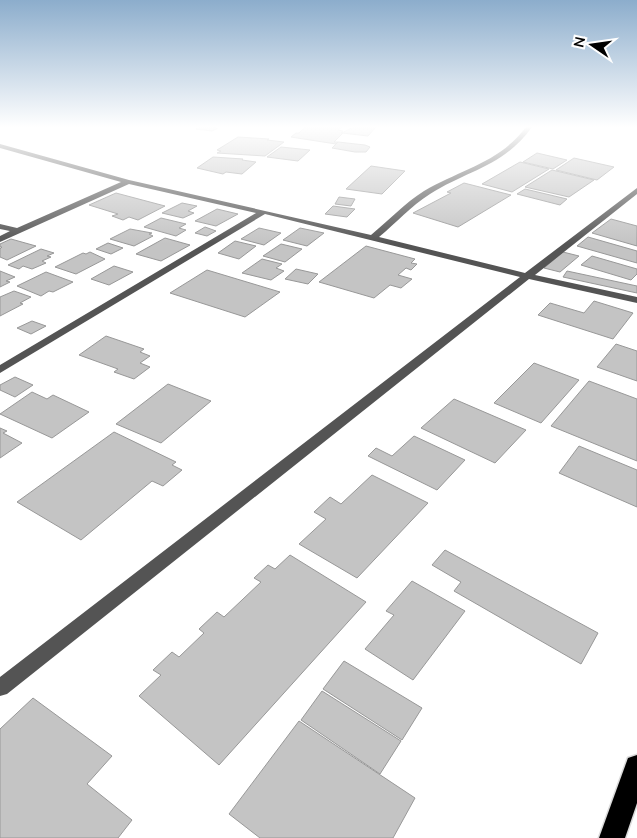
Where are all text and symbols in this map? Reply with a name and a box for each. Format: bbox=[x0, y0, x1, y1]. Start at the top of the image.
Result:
north arrow bbox=[567, 20, 617, 70]
text: N bbox=[569, 35, 590, 49]

